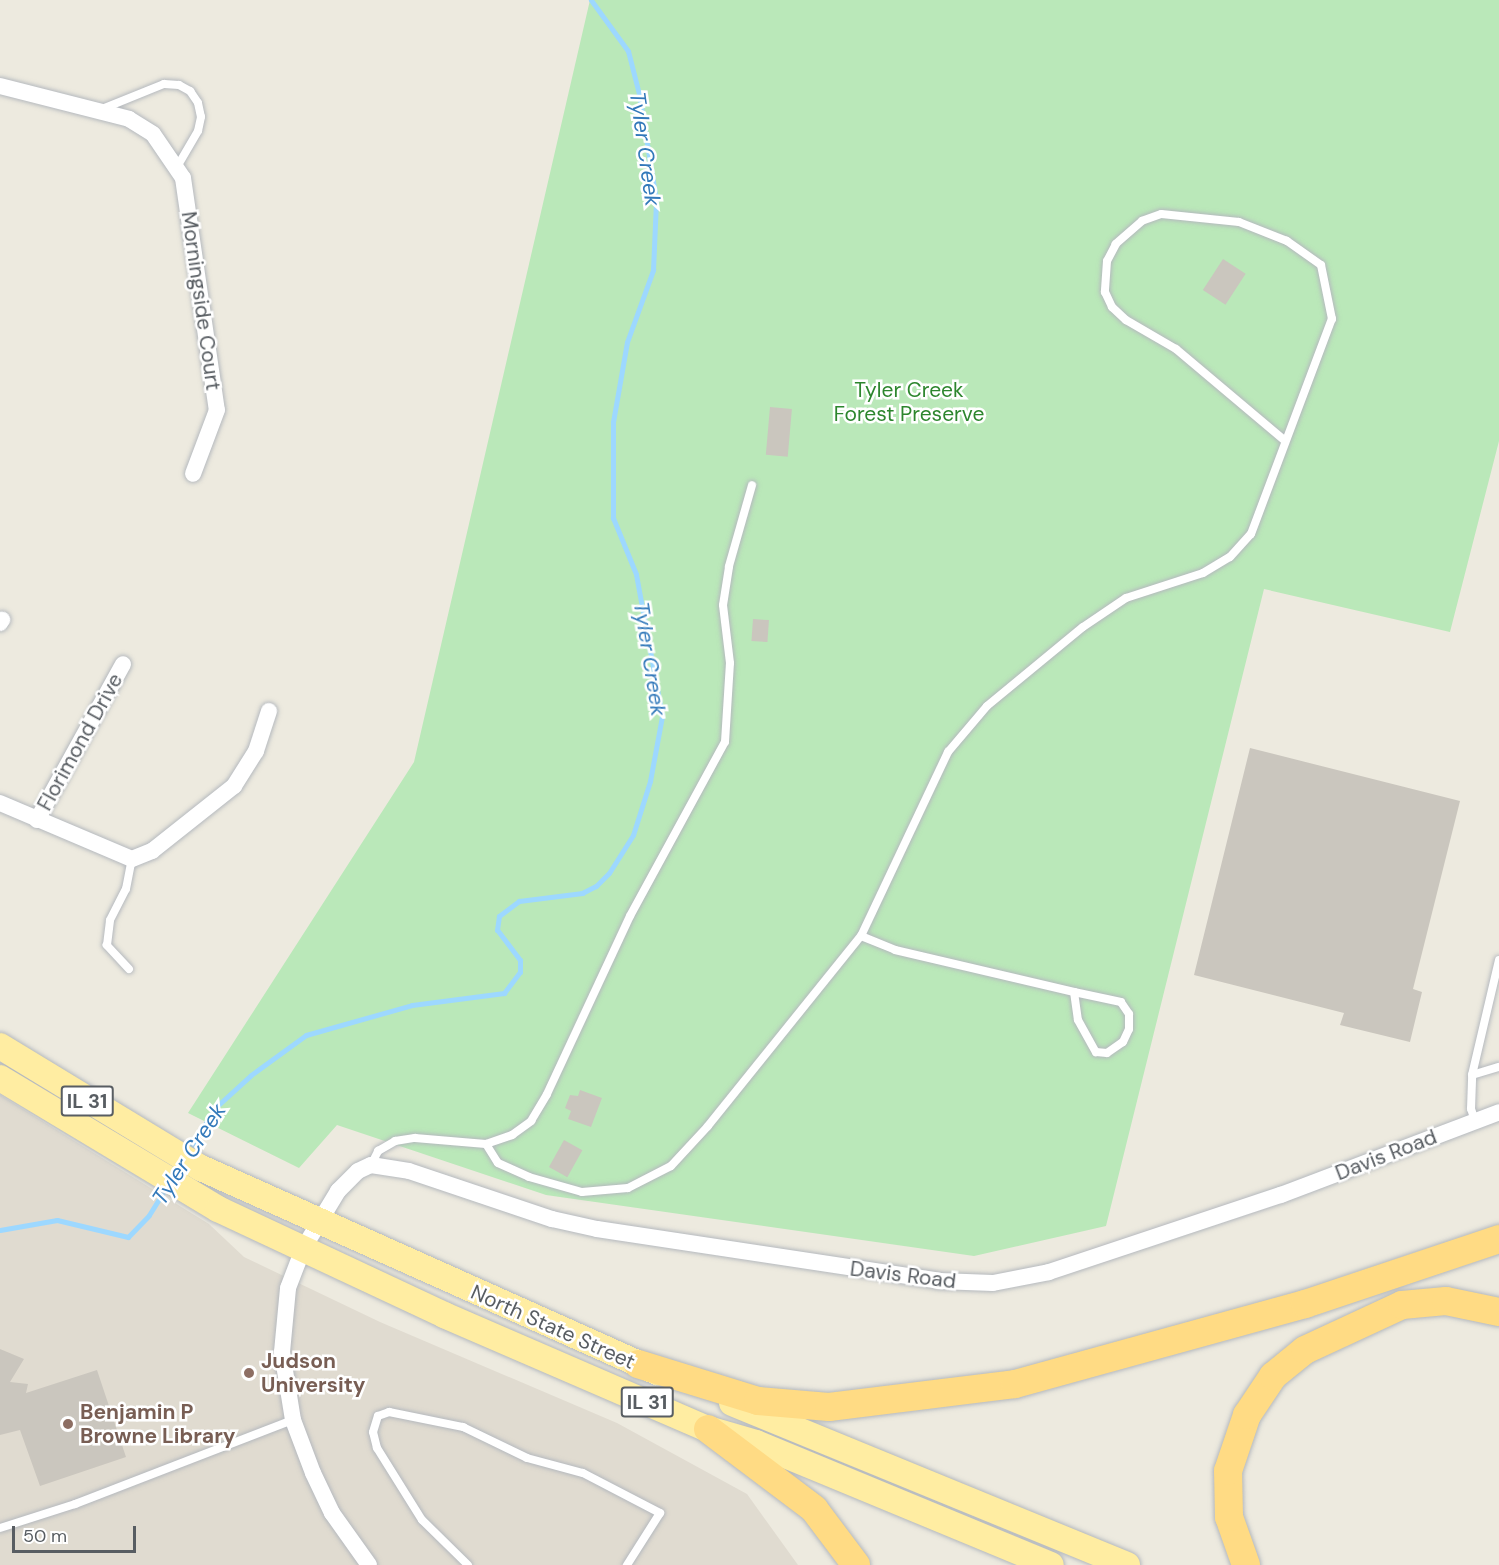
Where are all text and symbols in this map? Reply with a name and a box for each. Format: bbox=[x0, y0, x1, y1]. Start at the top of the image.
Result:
water label: Tyler Creek bbox=[624, 90, 666, 208]
street label: Morningside Court bbox=[176, 210, 226, 392]
park label: Tyler Creek Forest Preserve bbox=[834, 377, 984, 427]
water label: Tyler Creek bbox=[628, 600, 672, 718]
street label: Florimond Drive bbox=[32, 669, 128, 815]
road number: IL 31 bbox=[60, 1084, 114, 1118]
water label: Tyler Creek bbox=[146, 1098, 232, 1210]
street label: Davis Road bbox=[1332, 1124, 1440, 1186]
street label: Davis Road bbox=[849, 1256, 957, 1294]
street label: North State Street bbox=[467, 1279, 639, 1375]
place label: Judson University bbox=[261, 1348, 365, 1398]
marker: Judson University bbox=[242, 1366, 256, 1380]
road number: IL 31 bbox=[620, 1385, 674, 1419]
place label: Benjamin P Browne Library bbox=[80, 1399, 235, 1449]
marker: Benjamin P Browne Library bbox=[61, 1417, 75, 1431]
scale bar bbox=[15, 1514, 140, 1552]
text: 50 m bbox=[23, 1524, 67, 1548]

